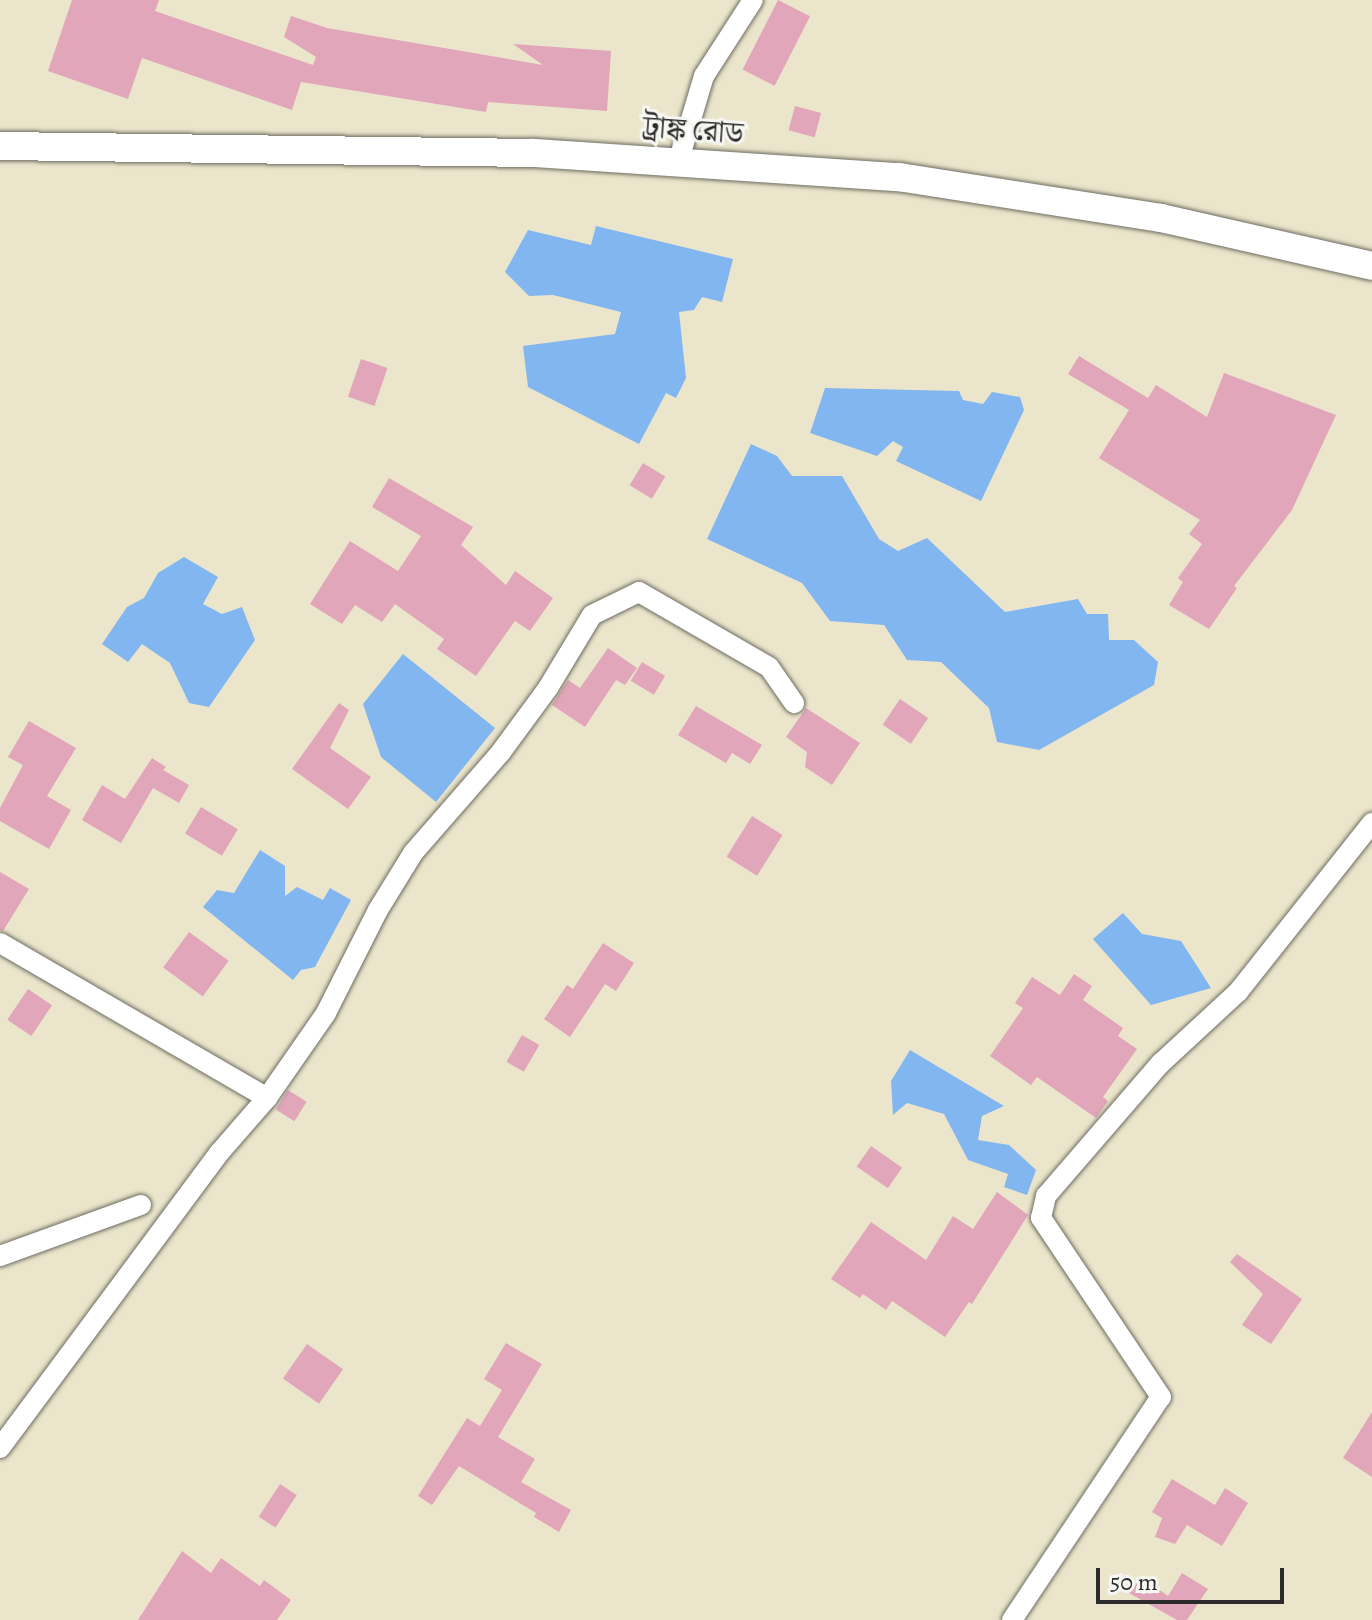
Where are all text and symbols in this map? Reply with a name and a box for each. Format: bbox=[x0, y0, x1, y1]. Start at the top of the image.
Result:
street label: ট্রাঙ্ক রোড bbox=[641, 109, 745, 151]
scale bar bbox=[1100, 1552, 1288, 1602]
text: 50 m bbox=[1110, 1566, 1158, 1598]

